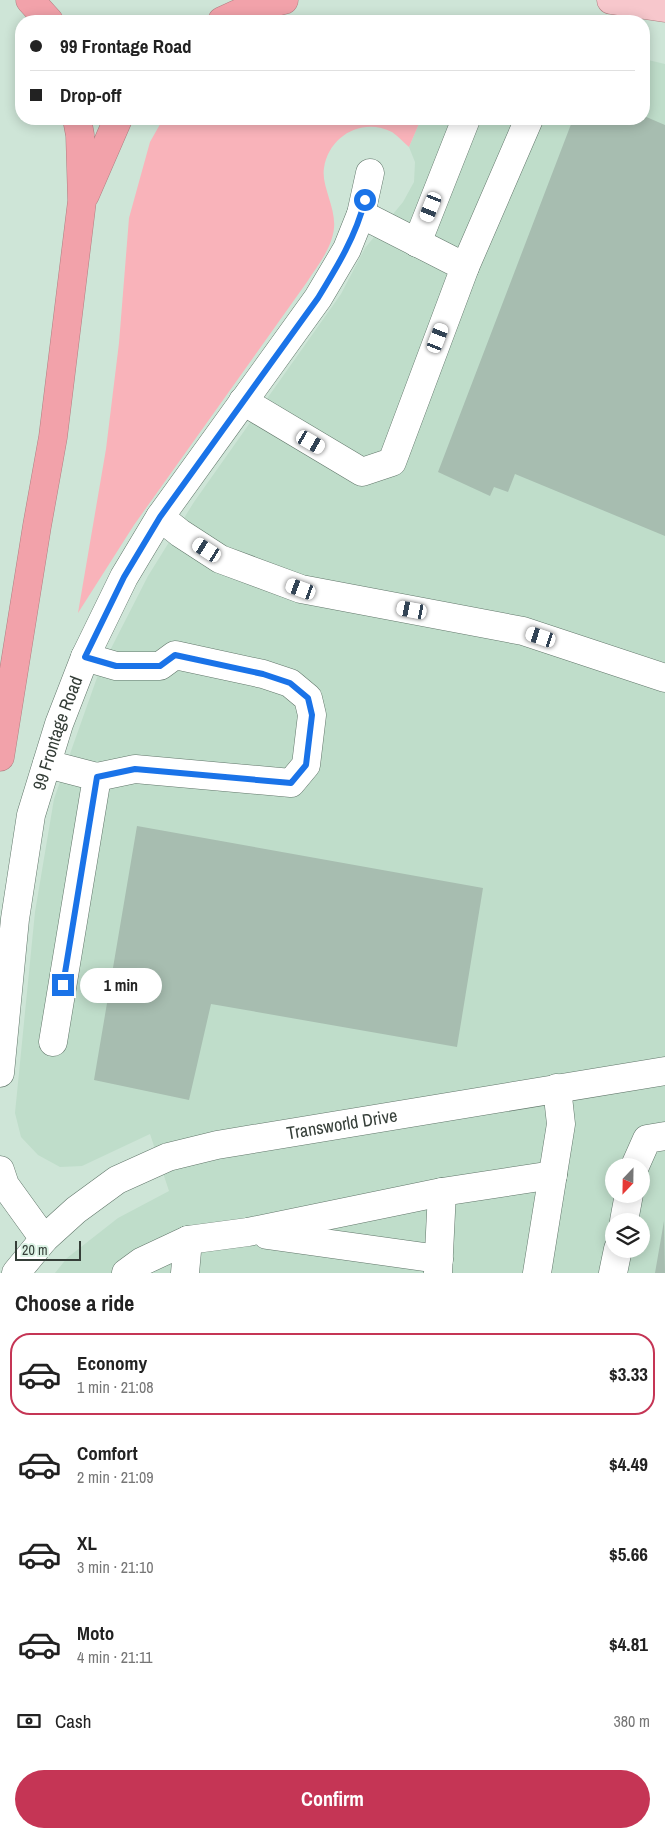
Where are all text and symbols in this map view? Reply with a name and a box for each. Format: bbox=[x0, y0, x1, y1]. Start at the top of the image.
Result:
text: 99 Frontage Road bbox=[60, 33, 192, 59]
text: Drop-off bbox=[60, 82, 121, 108]
route start bbox=[354, 189, 376, 211]
car bbox=[418, 190, 443, 224]
car bbox=[425, 321, 450, 355]
car bbox=[294, 428, 327, 456]
car bbox=[190, 536, 223, 564]
car bbox=[284, 577, 317, 601]
car bbox=[395, 600, 428, 620]
car bbox=[524, 625, 557, 649]
street label: 99 Frontage Road bbox=[26, 672, 88, 793]
callout: 1 min bbox=[80, 968, 163, 1002]
route end bbox=[52, 974, 74, 996]
text: 1 min bbox=[104, 974, 138, 996]
street label: Transworld Drive bbox=[285, 1102, 399, 1145]
north arrow bbox=[605, 1158, 650, 1202]
map controls bbox=[605, 1158, 650, 1258]
button: layers bbox=[605, 1213, 650, 1258]
scale bar bbox=[15, 1238, 81, 1261]
text: 20 m bbox=[22, 1241, 48, 1259]
text: Choose a ride bbox=[15, 1288, 134, 1318]
text: Economy bbox=[77, 1350, 147, 1376]
icon: car bbox=[17, 1352, 62, 1397]
text: $3.33 bbox=[609, 1361, 648, 1387]
text: 1 min · 21:08 bbox=[77, 1376, 154, 1398]
text: Comfort bbox=[77, 1440, 138, 1466]
icon: car bbox=[17, 1442, 62, 1487]
text: $4.49 bbox=[609, 1451, 648, 1477]
text: 2 min · 21:09 bbox=[77, 1466, 154, 1488]
text: XL bbox=[77, 1530, 97, 1556]
icon: car bbox=[17, 1532, 62, 1577]
text: $5.66 bbox=[609, 1541, 648, 1567]
text: 3 min · 21:10 bbox=[77, 1556, 154, 1578]
text: Moto bbox=[77, 1620, 114, 1646]
icon: car bbox=[17, 1622, 62, 1667]
text: $4.81 bbox=[609, 1631, 648, 1657]
text: 4 min · 21:11 bbox=[77, 1646, 153, 1668]
icon: cash bbox=[15, 1707, 43, 1735]
text: Cash bbox=[55, 1708, 91, 1734]
text: 380 m bbox=[614, 1710, 650, 1732]
button: Confirm bbox=[15, 1770, 650, 1828]

